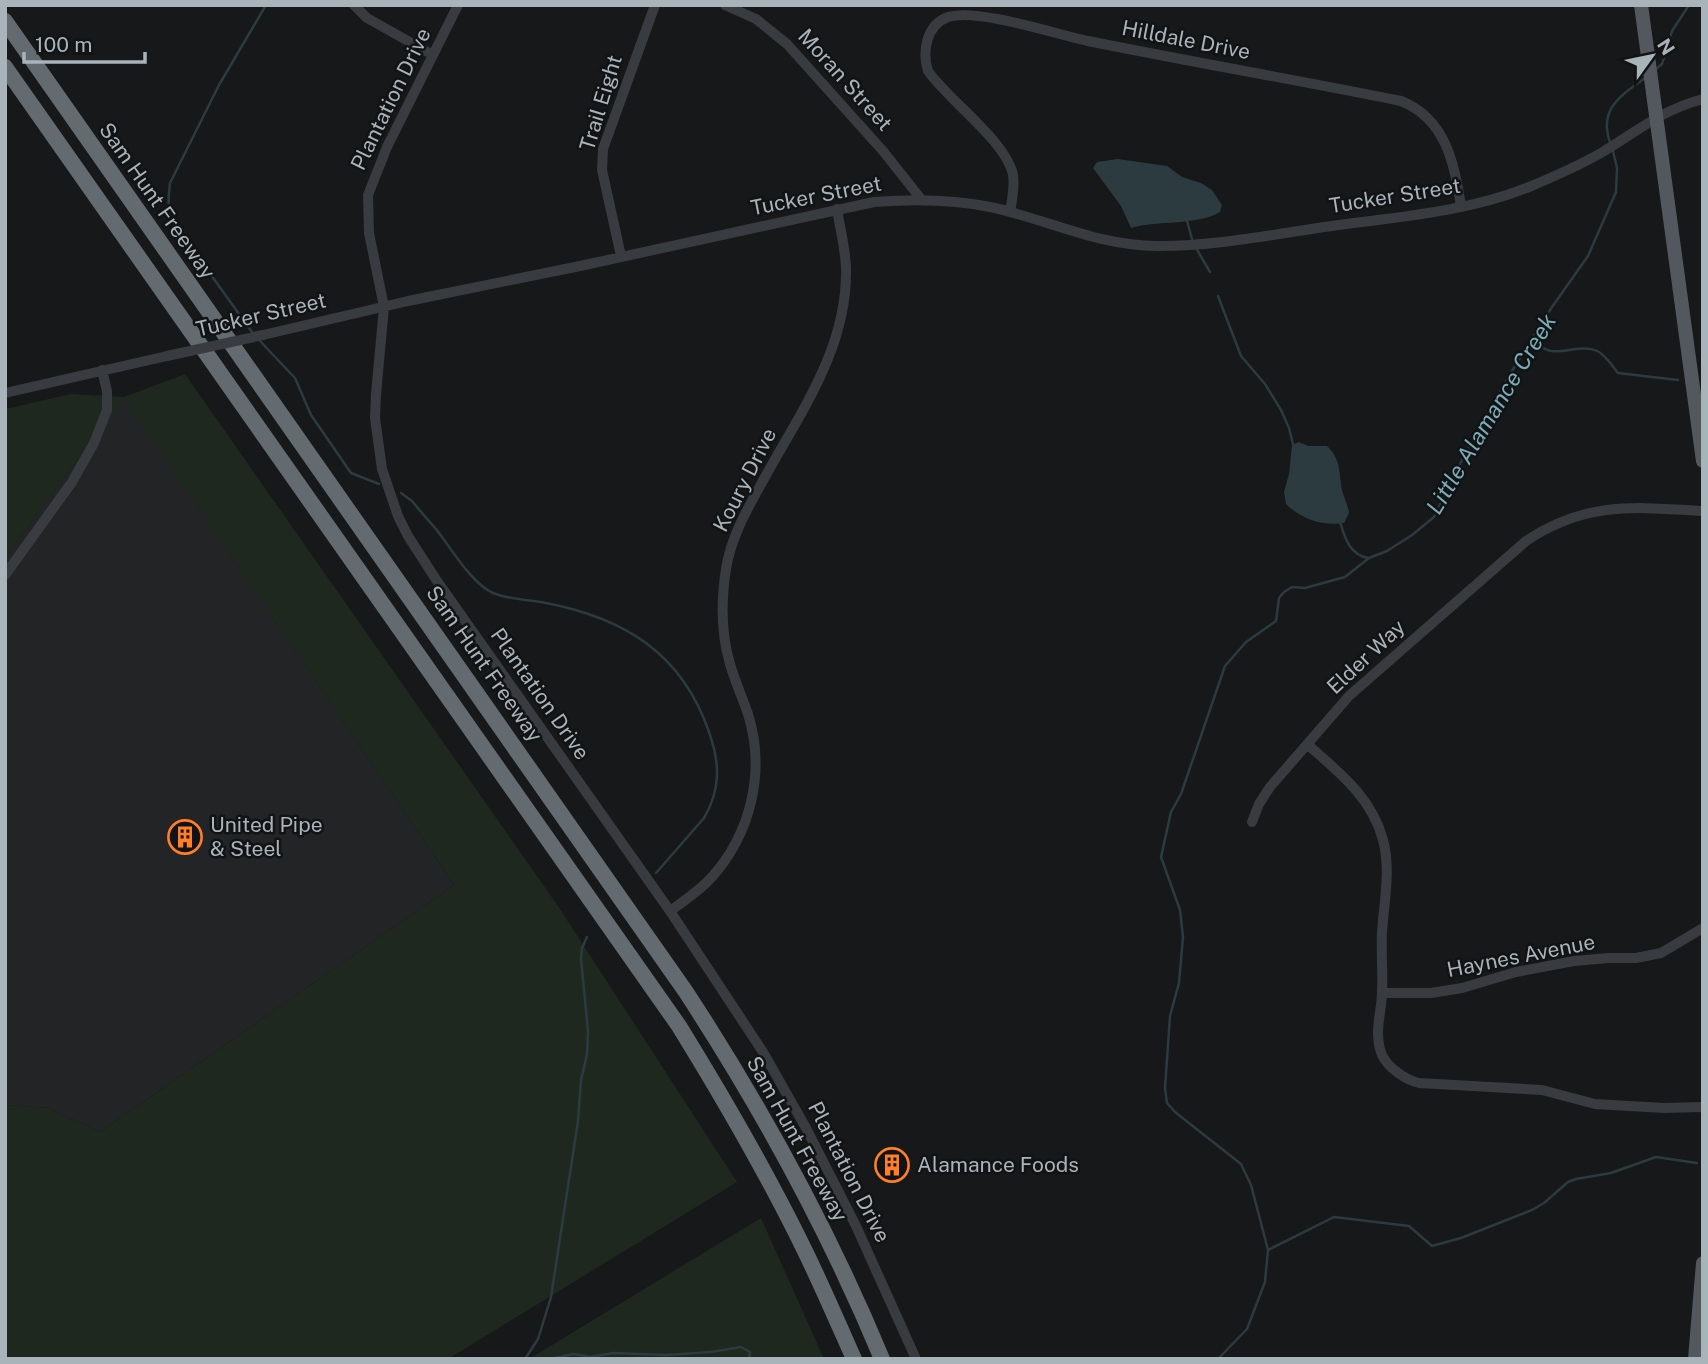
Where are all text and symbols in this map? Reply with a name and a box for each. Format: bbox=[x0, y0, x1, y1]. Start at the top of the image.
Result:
street label: Hilldale Drive bbox=[1120, 15, 1252, 64]
scale bar bbox=[24, 21, 145, 65]
north arrow bbox=[1617, 21, 1687, 91]
street label: Plantation Drive bbox=[345, 24, 436, 174]
street label: Moran Street bbox=[793, 24, 898, 136]
text: 100 m bbox=[35, 32, 92, 57]
text: N bbox=[1653, 35, 1680, 59]
street label: Trail Eight bbox=[574, 52, 627, 154]
street label: Sam Hunt Freeway bbox=[94, 118, 221, 284]
street label: Tucker Street bbox=[748, 171, 883, 220]
street label: Tucker Street bbox=[1327, 173, 1462, 218]
street label: Tucker Street bbox=[193, 287, 328, 342]
water label: Little Alamance Creek bbox=[1420, 308, 1561, 519]
street label: Koury Drive bbox=[708, 424, 781, 536]
street label: Sam Hunt Freeway bbox=[421, 581, 548, 747]
street label: Elder Way bbox=[1321, 614, 1410, 699]
street label: Plantation Drive bbox=[486, 623, 595, 764]
place label: United Pipe & Steel bbox=[210, 812, 323, 861]
building icon: United Pipe & Steel bbox=[166, 818, 204, 856]
street label: Haynes Avenue bbox=[1445, 929, 1597, 982]
street label: Sam Hunt Freeway bbox=[742, 1052, 853, 1226]
street label: Plantation Drive bbox=[803, 1097, 896, 1246]
building icon: Alamance Foods bbox=[873, 1146, 911, 1184]
place label: Alamance Foods bbox=[917, 1152, 1079, 1177]

